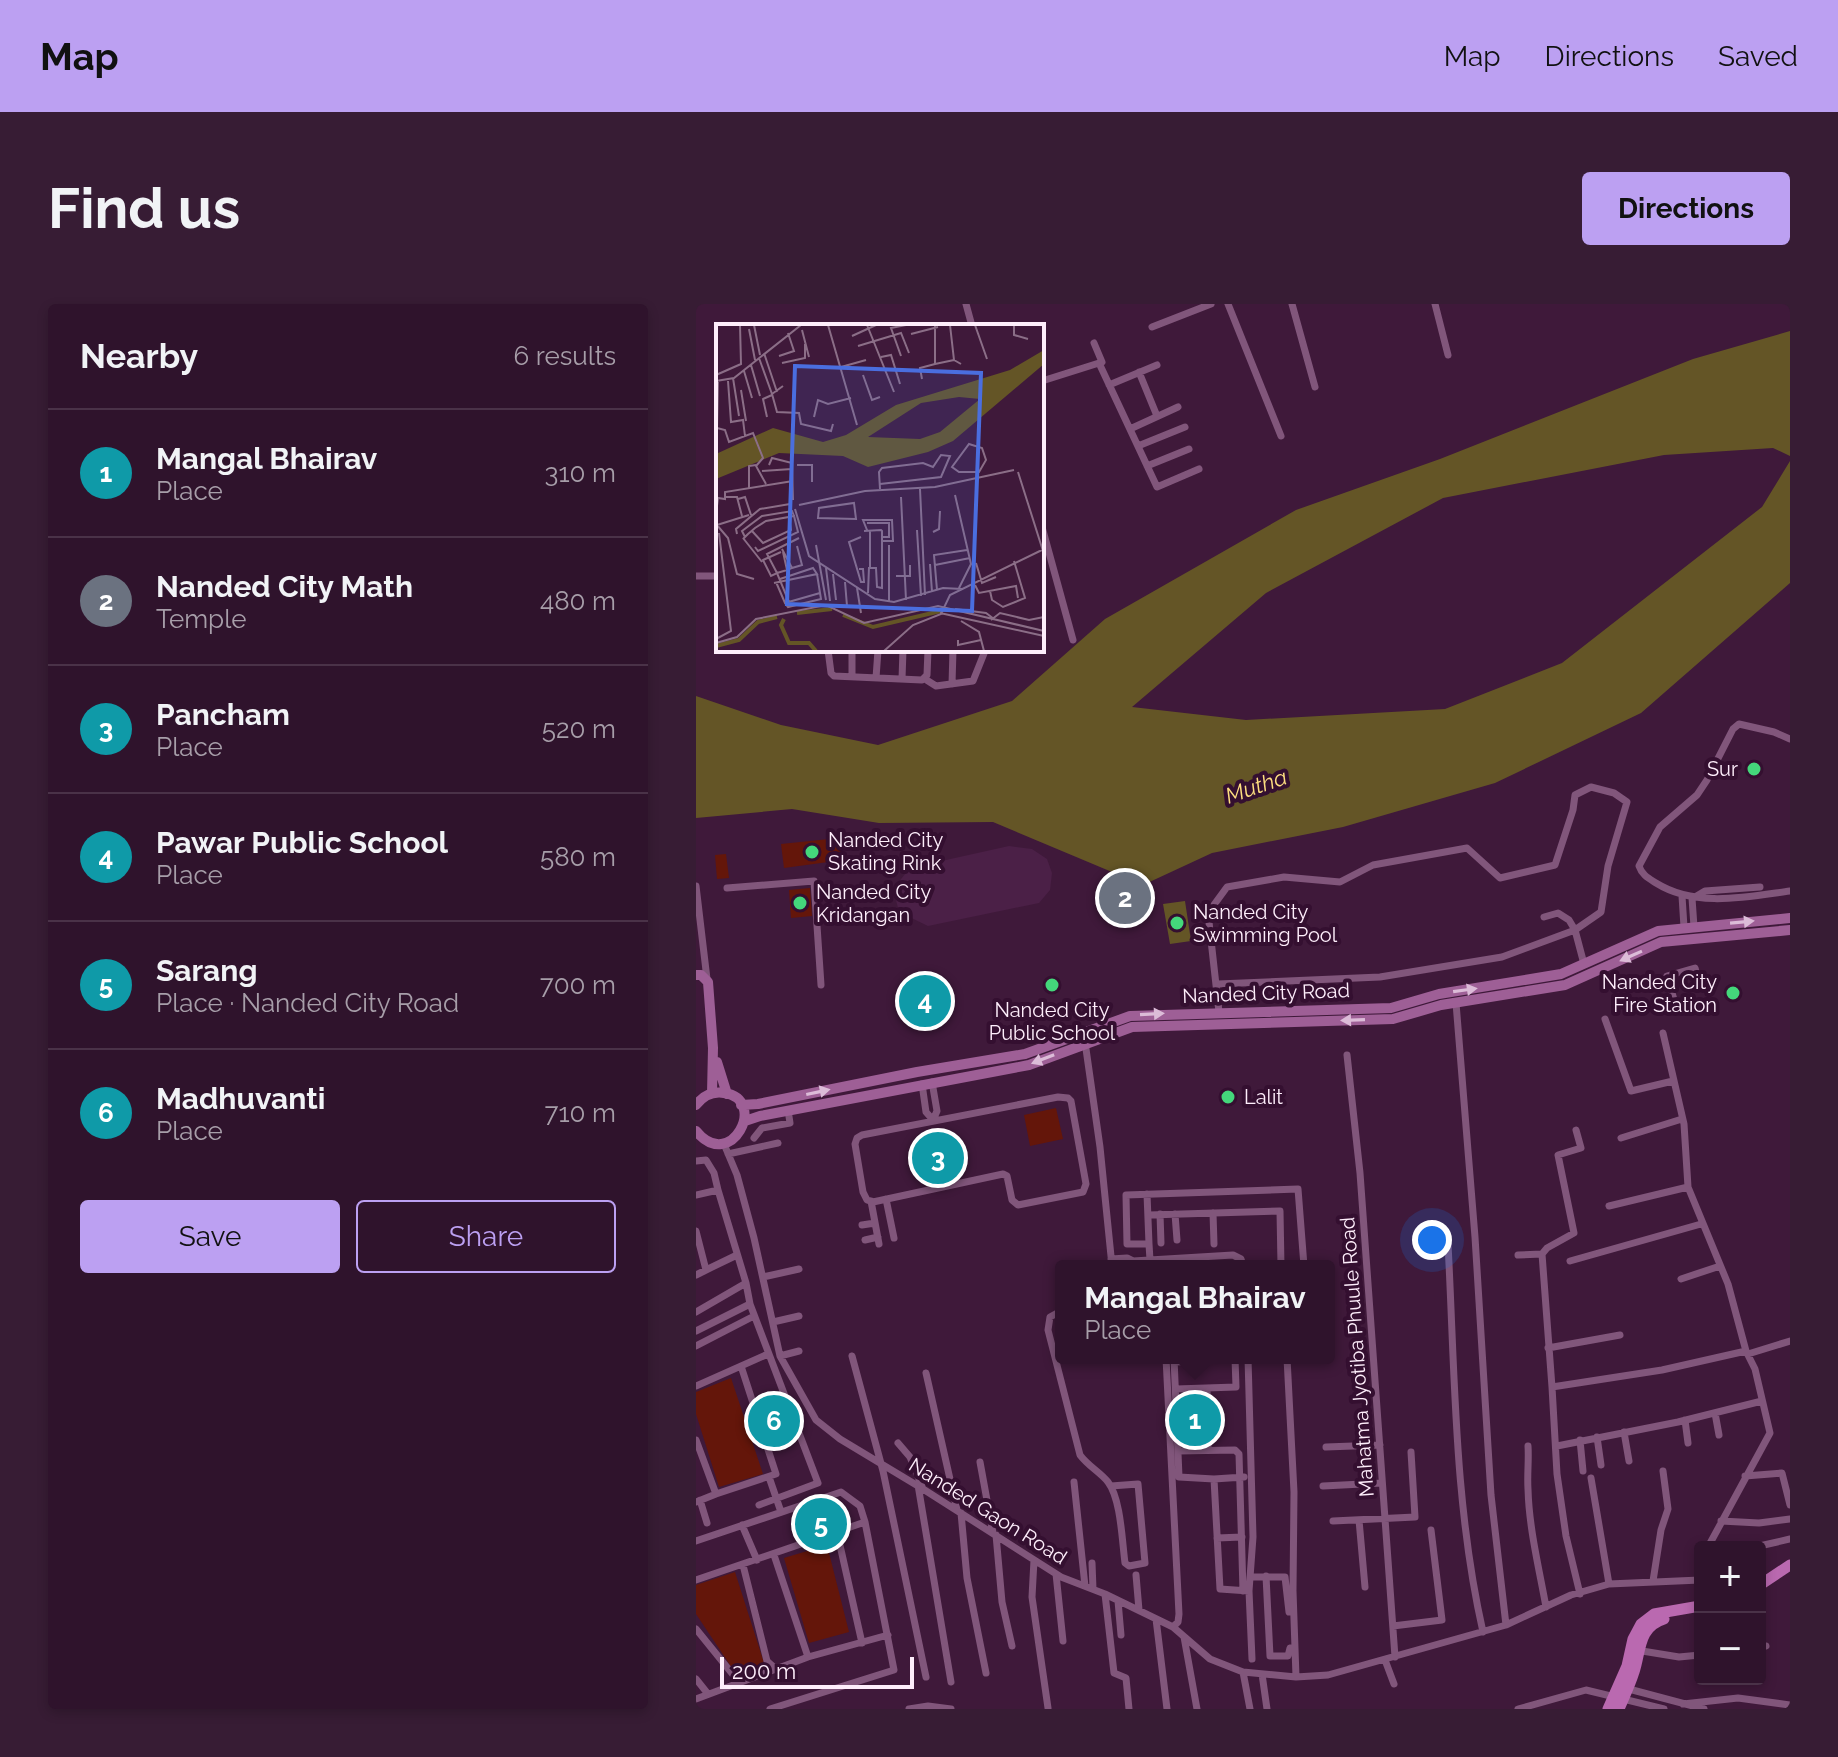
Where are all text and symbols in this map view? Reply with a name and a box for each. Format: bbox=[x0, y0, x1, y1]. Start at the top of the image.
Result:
text: Map bbox=[40, 34, 119, 79]
text: Map bbox=[1444, 40, 1501, 73]
text: Directions bbox=[1545, 40, 1674, 73]
text: Saved bbox=[1718, 40, 1798, 73]
button: Directions bbox=[1582, 172, 1790, 245]
text: Find us bbox=[48, 175, 240, 241]
inset map bbox=[716, 324, 1044, 652]
text: Nearby bbox=[80, 336, 198, 376]
text: 6 results bbox=[513, 341, 616, 371]
text: Mangal Bhairav bbox=[156, 441, 377, 476]
text: 1 bbox=[100, 458, 112, 488]
text: 310 m bbox=[545, 458, 616, 488]
text: Place bbox=[156, 476, 223, 506]
text: Nanded City Math bbox=[156, 569, 413, 604]
text: 2 bbox=[99, 586, 113, 616]
text: 480 m bbox=[540, 586, 616, 616]
text: Temple bbox=[156, 604, 246, 634]
text: Pancham bbox=[156, 697, 290, 732]
text: 3 bbox=[99, 714, 113, 744]
text: 520 m bbox=[542, 714, 616, 744]
text: Place bbox=[156, 732, 223, 762]
place label: Sur bbox=[1707, 757, 1738, 781]
marker: Sur bbox=[1745, 760, 1763, 778]
water label: Mutha bbox=[1222, 763, 1290, 809]
text: Pawar Public School bbox=[156, 825, 448, 860]
place label: Nanded City Skating Rink bbox=[828, 828, 943, 875]
text: 4 bbox=[99, 842, 113, 872]
text: 580 m bbox=[540, 842, 616, 872]
marker: Nanded City Skating Rink bbox=[803, 843, 821, 861]
text: Place bbox=[156, 860, 223, 890]
pin: 2 bbox=[1099, 868, 1151, 928]
place label: Nanded City Kridangan bbox=[816, 880, 931, 927]
marker: Nanded City Kridangan bbox=[791, 894, 809, 912]
place label: Nanded City Swimming Pool bbox=[1193, 900, 1338, 947]
marker: Nanded City Swimming Pool bbox=[1168, 914, 1186, 932]
one-way arrow bbox=[1730, 916, 1755, 929]
one-way arrow bbox=[1620, 949, 1643, 962]
text: Sarang bbox=[156, 953, 257, 988]
text: 5 bbox=[99, 970, 113, 1000]
text: 700 m bbox=[540, 970, 616, 1000]
place label: Nanded City Fire Station bbox=[1602, 970, 1717, 1017]
pin: 4 bbox=[899, 971, 951, 1031]
marker: Nanded City Public School bbox=[1043, 976, 1061, 994]
street label: Nanded City Road bbox=[1182, 978, 1350, 1008]
one-way arrow bbox=[1453, 983, 1478, 996]
marker: Nanded City Fire Station bbox=[1724, 984, 1742, 1002]
text: Place · Nanded City Road bbox=[156, 988, 459, 1018]
place label: Nanded City Public School bbox=[989, 998, 1116, 1045]
one-way arrow bbox=[1139, 1008, 1165, 1021]
one-way arrow bbox=[1340, 1014, 1365, 1026]
one-way arrow bbox=[1031, 1053, 1055, 1066]
text: Madhuvanti bbox=[156, 1081, 325, 1116]
one-way arrow bbox=[806, 1085, 831, 1098]
place label: Lalit bbox=[1244, 1085, 1283, 1109]
marker: Lalit bbox=[1219, 1088, 1237, 1106]
text: 6 bbox=[98, 1098, 114, 1128]
text: 710 m bbox=[545, 1098, 616, 1128]
text: Place bbox=[156, 1116, 223, 1146]
pin: 3 bbox=[912, 1128, 964, 1188]
button: Save bbox=[80, 1200, 340, 1273]
button: Share bbox=[356, 1200, 616, 1273]
street label: Mahatma Jyotiba Phuule Road bbox=[1335, 1216, 1379, 1498]
your location bbox=[1412, 1220, 1452, 1260]
popup bbox=[1055, 1260, 1335, 1364]
text: Mangal Bhairav bbox=[1084, 1280, 1306, 1315]
text: Place bbox=[1084, 1315, 1151, 1345]
pin: 1 bbox=[1169, 1390, 1221, 1450]
pin: 6 bbox=[748, 1391, 800, 1451]
street label: Nanded Gaon Road bbox=[905, 1453, 1071, 1569]
pin: 5 bbox=[795, 1494, 847, 1554]
map controls bbox=[1694, 1541, 1766, 1685]
button: + bbox=[1694, 1541, 1766, 1613]
button: − bbox=[1694, 1613, 1766, 1685]
scale bar bbox=[720, 1653, 914, 1689]
text: 200 m bbox=[732, 1658, 796, 1684]

